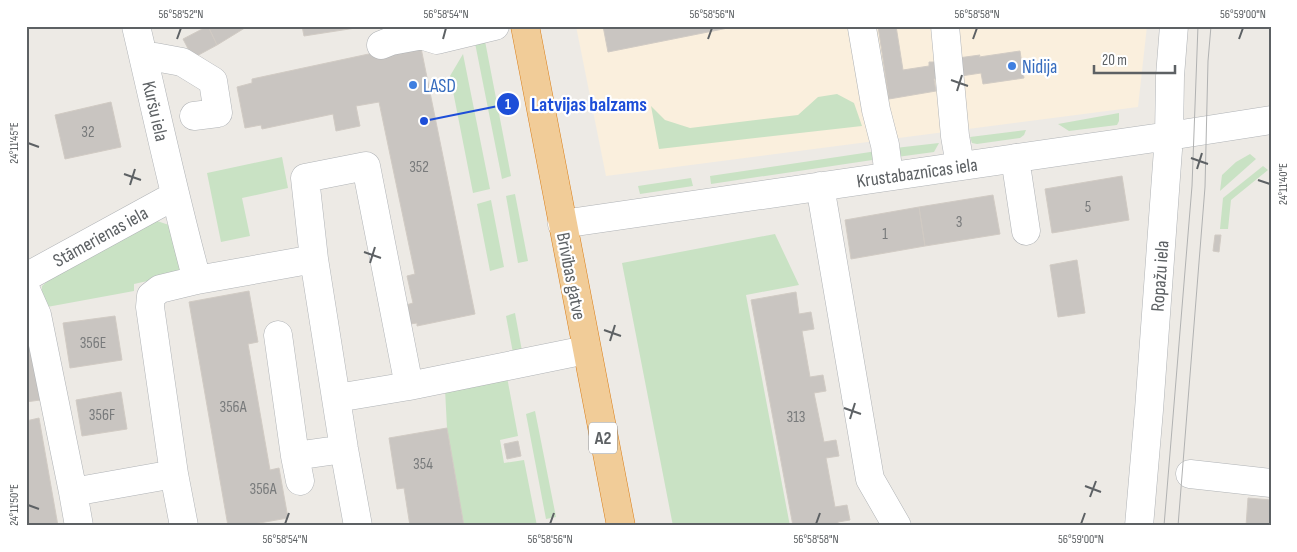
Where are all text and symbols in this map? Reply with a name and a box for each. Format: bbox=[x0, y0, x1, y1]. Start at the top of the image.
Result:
text: 56°58'52"N bbox=[159, 7, 203, 22]
text: 56°58'54"N bbox=[423, 7, 469, 22]
text: 56°58'56"N bbox=[689, 7, 735, 22]
text: 56°58'58"N bbox=[954, 7, 1000, 22]
text: 56°59'00"N bbox=[1220, 7, 1266, 22]
scale bar bbox=[1094, 42, 1176, 74]
text: 20 m bbox=[1102, 51, 1127, 70]
place label: Nidija bbox=[1022, 56, 1057, 79]
marker: Nidija bbox=[1006, 60, 1018, 72]
place label: LASD bbox=[423, 75, 456, 98]
street label: Kuršu iela bbox=[136, 79, 173, 144]
marker: LASD bbox=[407, 79, 419, 91]
callout: Latvijas balzams bbox=[496, 86, 657, 121]
text: Latvijas balzams bbox=[531, 93, 647, 117]
text: 1 bbox=[505, 95, 511, 114]
text: 24°11'45"E bbox=[7, 122, 22, 164]
house number: 32 bbox=[81, 123, 95, 142]
street label: Krustabaznīcas iela bbox=[855, 154, 979, 193]
house number: 352 bbox=[409, 158, 429, 177]
text: 24°11'40"E bbox=[1276, 163, 1291, 205]
house number: 5 bbox=[1085, 198, 1091, 217]
street label: Stāmerienas iela bbox=[49, 202, 152, 273]
house number: 3 bbox=[956, 213, 962, 232]
house number: 1 bbox=[882, 225, 888, 244]
street label: Brīvības gatve bbox=[551, 231, 590, 322]
street label: Ropažu iela bbox=[1147, 240, 1174, 313]
house number: 356E bbox=[80, 334, 106, 353]
house number: 356A bbox=[220, 398, 247, 417]
house number: 356F bbox=[89, 406, 115, 425]
house number: 313 bbox=[786, 408, 806, 427]
road number: A2 bbox=[589, 422, 617, 453]
house number: 354 bbox=[413, 455, 433, 474]
house number: 356A bbox=[250, 480, 277, 499]
text: 24°11'50"E bbox=[7, 484, 22, 526]
text: 56°58'54"N bbox=[262, 532, 308, 547]
text: 56°58'56"N bbox=[527, 532, 573, 547]
text: 56°58'58"N bbox=[793, 532, 839, 547]
text: 56°59'00"N bbox=[1058, 532, 1104, 547]

